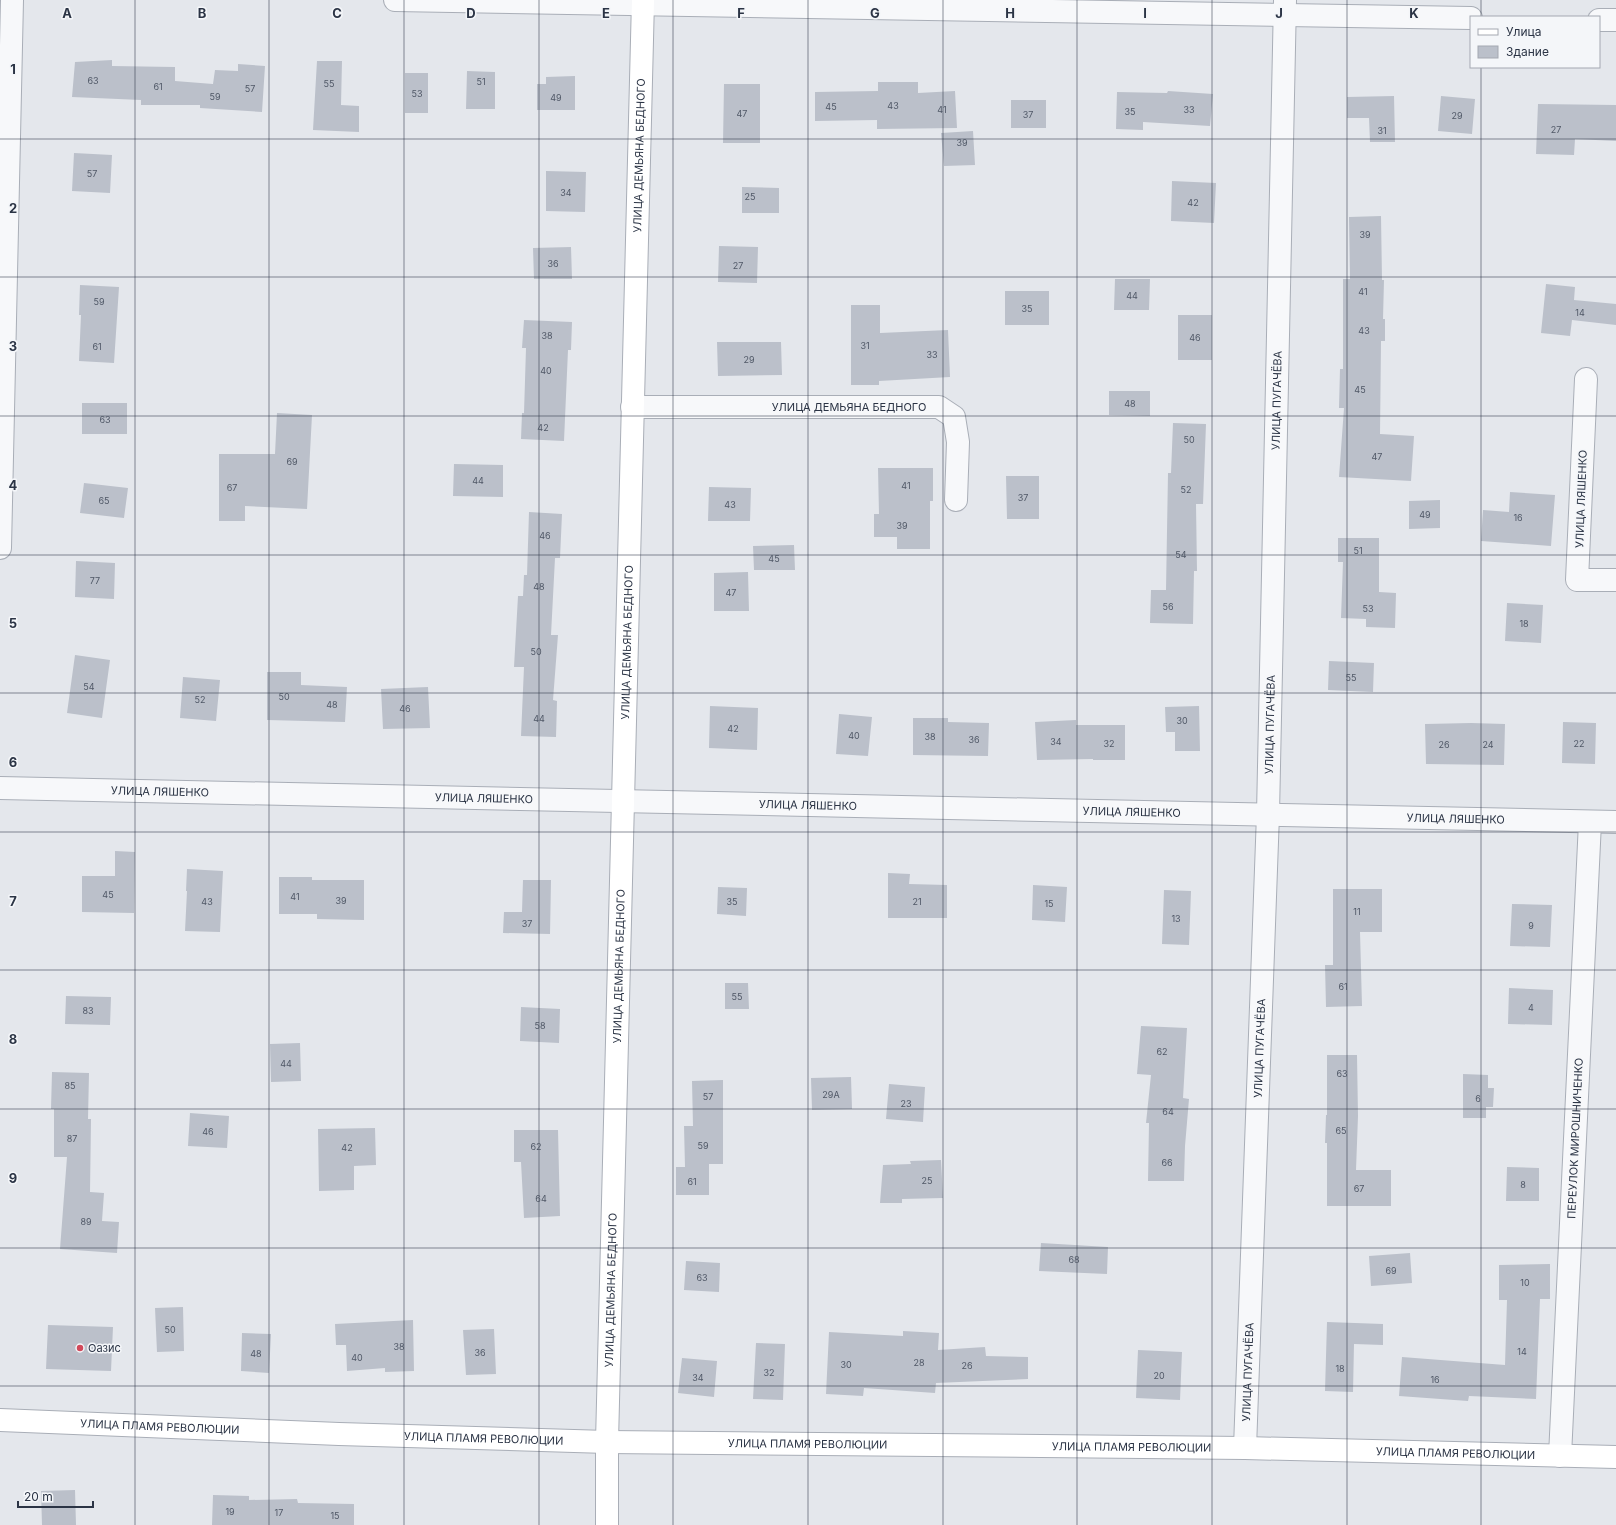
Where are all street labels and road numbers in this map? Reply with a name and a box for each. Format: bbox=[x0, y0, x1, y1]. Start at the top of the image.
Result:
street label: УЛИЦА ДЕМЬЯНА БЕДНОГО bbox=[630, 78, 648, 233]
street label: УЛИЦА ПУГАЧЁВА bbox=[1269, 350, 1285, 450]
street label: УЛИЦА ДЕМЬЯНА БЕДНОГО bbox=[772, 400, 926, 414]
street label: УЛИЦА ЛЯШЕНКО bbox=[1572, 450, 1590, 548]
street label: УЛИЦА ДЕМЬЯНА БЕДНОГО bbox=[618, 565, 636, 720]
street label: УЛИЦА ПУГАЧЁВА bbox=[1262, 674, 1278, 774]
street label: УЛИЦА ЛЯШЕНКО bbox=[111, 783, 209, 799]
street label: УЛИЦА ЛЯШЕНКО bbox=[435, 790, 533, 806]
street label: УЛИЦА ЛЯШЕНКО bbox=[759, 797, 857, 813]
street label: УЛИЦА ЛЯШЕНКО bbox=[1083, 804, 1181, 820]
street label: УЛИЦА ЛЯШЕНКО bbox=[1406, 811, 1505, 827]
street label: УЛИЦА ДЕМЬЯНА БЕДНОГО bbox=[610, 889, 628, 1044]
street label: УЛИЦА ПУГАЧЁВА bbox=[1251, 998, 1268, 1098]
street label: ПЕРЕУЛОК МИРОШНИЧЕНКО bbox=[1564, 1058, 1586, 1219]
street label: УЛИЦА ДЕМЬЯНА БЕДНОГО bbox=[602, 1213, 620, 1368]
street label: УЛИЦА ПУГАЧЁВА bbox=[1239, 1322, 1257, 1422]
street label: УЛИЦА ПЛАМЯ РЕВОЛЮЦИИ bbox=[80, 1416, 240, 1437]
street label: УЛИЦА ПЛАМЯ РЕВОЛЮЦИИ bbox=[404, 1429, 564, 1448]
street label: УЛИЦА ПЛАМЯ РЕВОЛЮЦИИ bbox=[728, 1436, 887, 1452]
street label: УЛИЦА ПЛАМЯ РЕВОЛЮЦИИ bbox=[1052, 1439, 1211, 1455]
street label: УЛИЦА ПЛАМЯ РЕВОЛЮЦИИ bbox=[1376, 1444, 1535, 1462]

